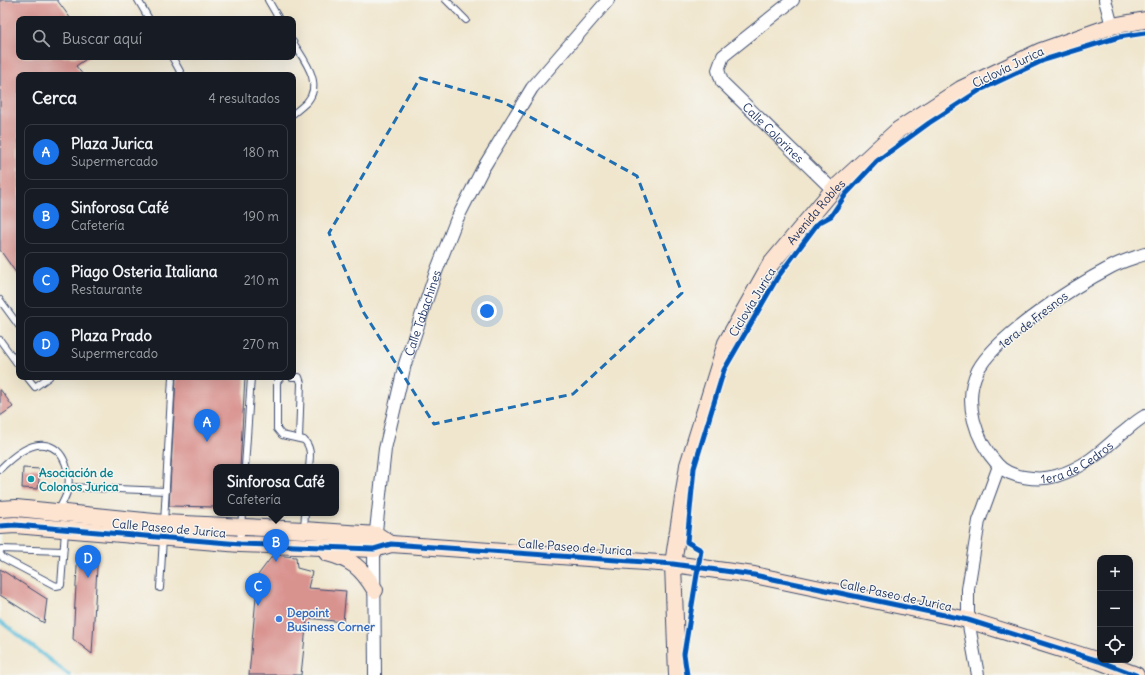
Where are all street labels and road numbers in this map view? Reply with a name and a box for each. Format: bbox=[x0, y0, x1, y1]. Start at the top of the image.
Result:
street label: Ciclovía Jurica bbox=[970, 43, 1046, 91]
street label: Calle Colorines bbox=[740, 99, 807, 165]
street label: Avenida Robles bbox=[783, 175, 848, 247]
street label: Ciclovía Jurica bbox=[726, 265, 779, 339]
street label: Calle Tabachines bbox=[401, 268, 444, 358]
street label: 1era de Fresnos bbox=[995, 288, 1071, 352]
street label: 1era de Cedros bbox=[1040, 437, 1116, 486]
street label: Calle Paseo de Jurica bbox=[111, 516, 227, 540]
street label: Calle Paseo de Jurica bbox=[517, 536, 633, 558]
street label: Calle Paseo de Jurica bbox=[838, 576, 954, 614]

